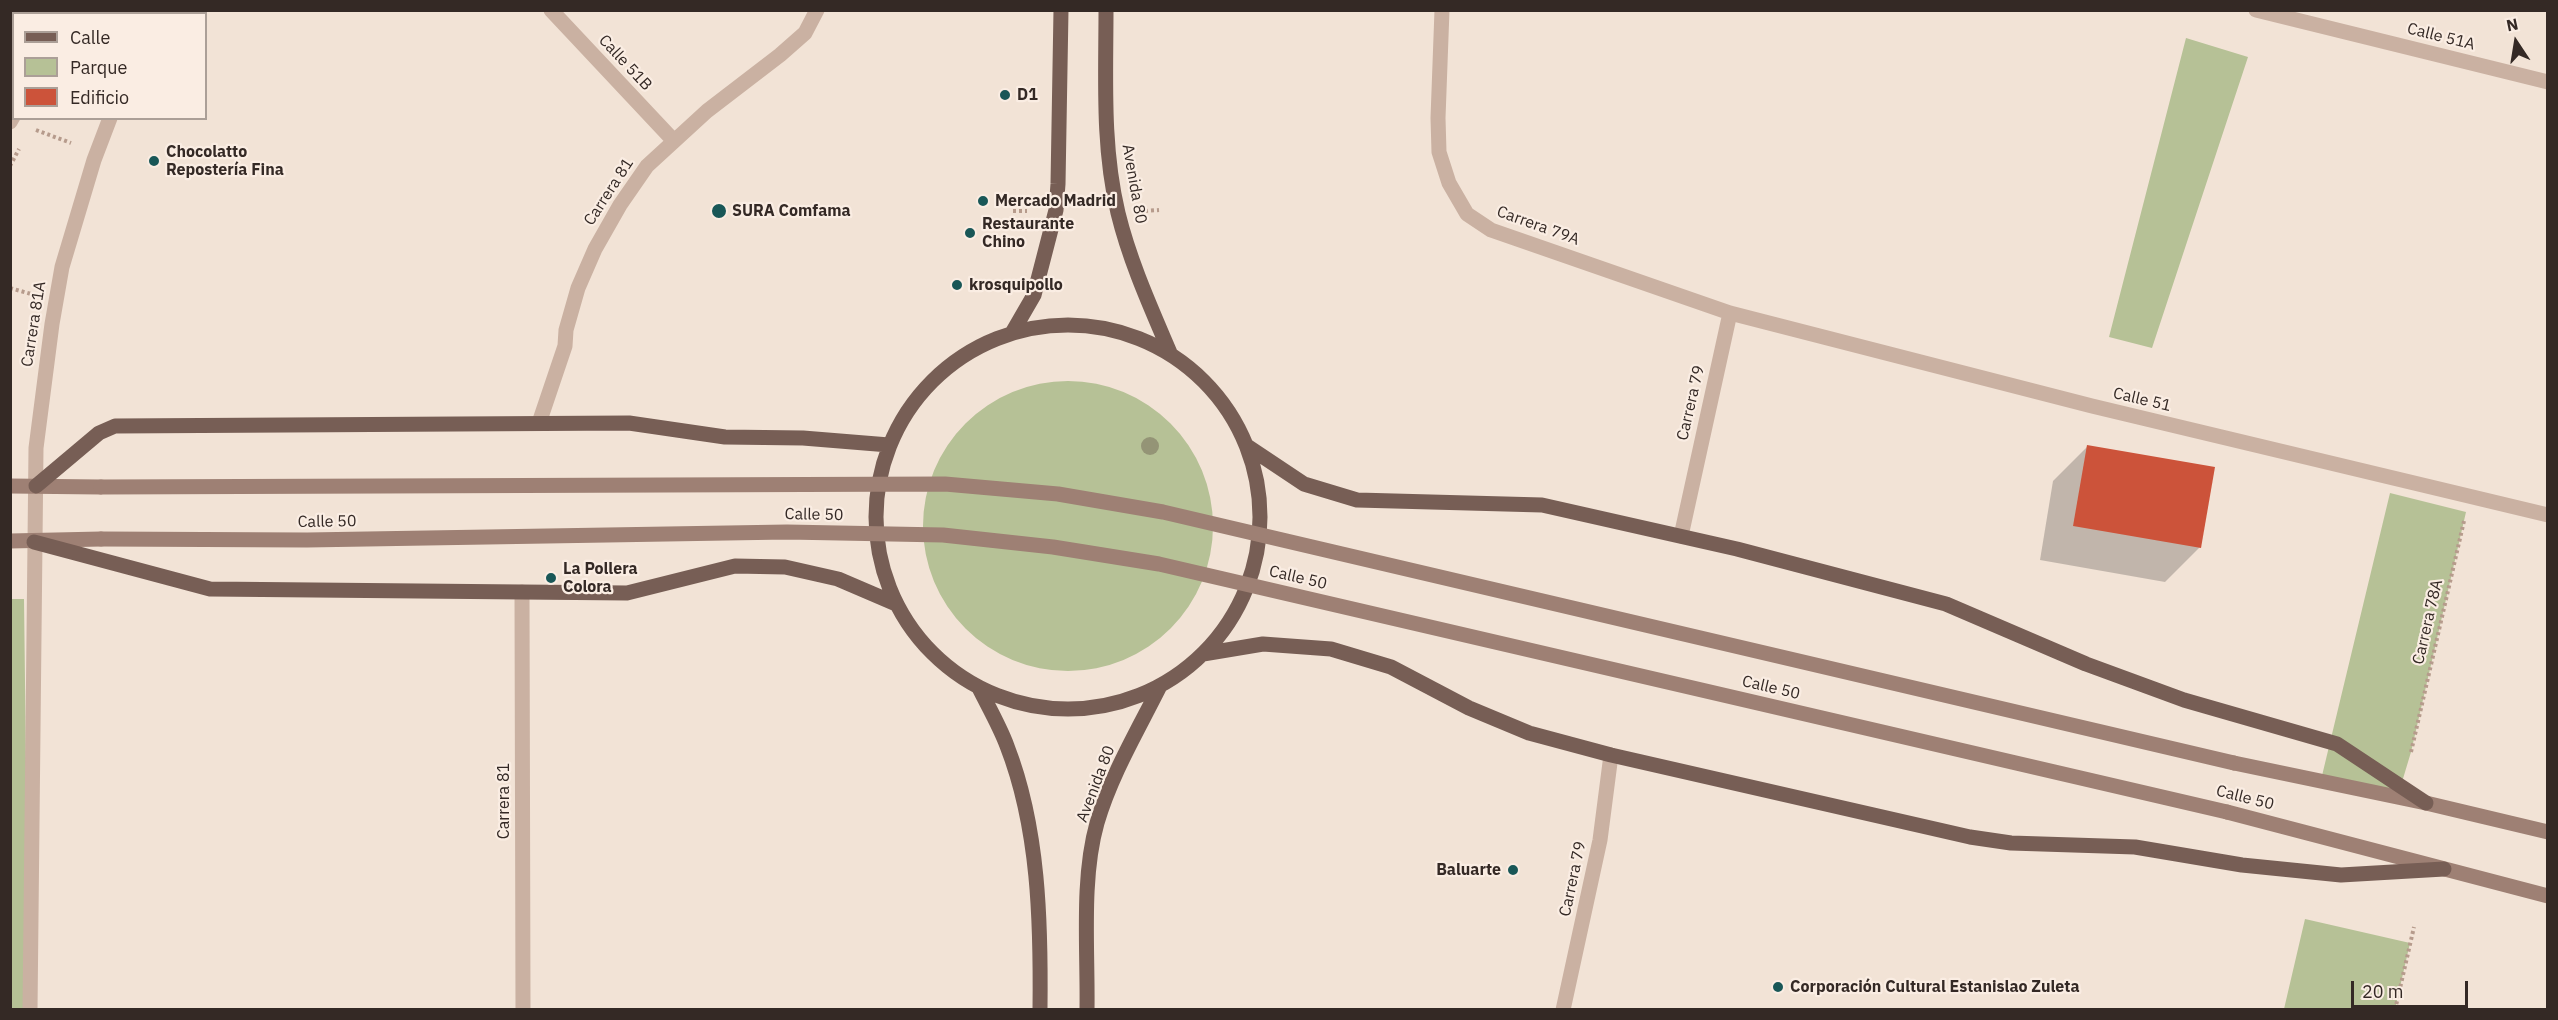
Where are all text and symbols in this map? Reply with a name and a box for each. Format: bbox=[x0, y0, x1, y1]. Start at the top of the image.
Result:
legend bbox=[12, 12, 207, 120]
north arrow bbox=[2486, 12, 2546, 72]
text: N bbox=[2505, 13, 2520, 35]
street label: Calle 51A bbox=[2405, 19, 2477, 55]
text: Calle bbox=[70, 26, 110, 49]
street label: Calle 51B bbox=[594, 31, 656, 95]
text: Parque bbox=[70, 56, 127, 79]
place label: D1 bbox=[1017, 85, 1038, 105]
text: Edificio bbox=[70, 86, 129, 109]
marker: D1 bbox=[998, 88, 1012, 102]
place label: Chocolatto Repostería Fina bbox=[166, 142, 284, 180]
street label: Avenida 80 bbox=[1118, 143, 1150, 225]
marker: Chocolatto Repostería Fina bbox=[147, 154, 161, 168]
street label: Carrera 81 bbox=[580, 155, 638, 229]
place label: Mercado Madrid bbox=[995, 191, 1116, 211]
marker: Mercado Madrid bbox=[976, 194, 990, 208]
place label: SURA Comfama bbox=[732, 201, 851, 221]
marker: SURA Comfama bbox=[710, 202, 728, 220]
street label: Carrera 79A bbox=[1494, 202, 1582, 250]
place label: Restaurante Chino bbox=[982, 214, 1074, 252]
marker: Restaurante Chino bbox=[963, 226, 977, 240]
place label: krosquipollo bbox=[969, 275, 1063, 295]
marker: krosquipollo bbox=[950, 278, 964, 292]
street label: Carrera 81A bbox=[18, 280, 50, 368]
street label: Carrera 79 bbox=[1673, 364, 1709, 442]
street label: Calle 51 bbox=[2111, 384, 2173, 416]
street label: Calle 50 bbox=[784, 505, 844, 525]
street label: Calle 50 bbox=[297, 512, 357, 532]
place label: La Pollera Colora bbox=[563, 559, 638, 597]
street label: Calle 50 bbox=[1267, 562, 1329, 594]
marker: La Pollera Colora bbox=[544, 571, 558, 585]
street label: Carrera 78A bbox=[2409, 578, 2447, 666]
street label: Calle 50 bbox=[1740, 672, 1802, 704]
street label: Avenida 80 bbox=[1073, 743, 1119, 825]
street label: Carrera 81 bbox=[494, 763, 514, 839]
street label: Calle 50 bbox=[2214, 782, 2276, 814]
street label: Carrera 79 bbox=[1556, 840, 1590, 918]
place label: Baluarte bbox=[1436, 860, 1501, 880]
marker: Baluarte bbox=[1506, 863, 1520, 877]
scale bar bbox=[2354, 969, 2471, 1007]
place label: Corporación Cultural Estanislao Zuleta bbox=[1790, 977, 2080, 997]
marker: Corporación Cultural Estanislao Zuleta bbox=[1771, 980, 1785, 994]
text: 20 m bbox=[2362, 980, 2404, 1003]

